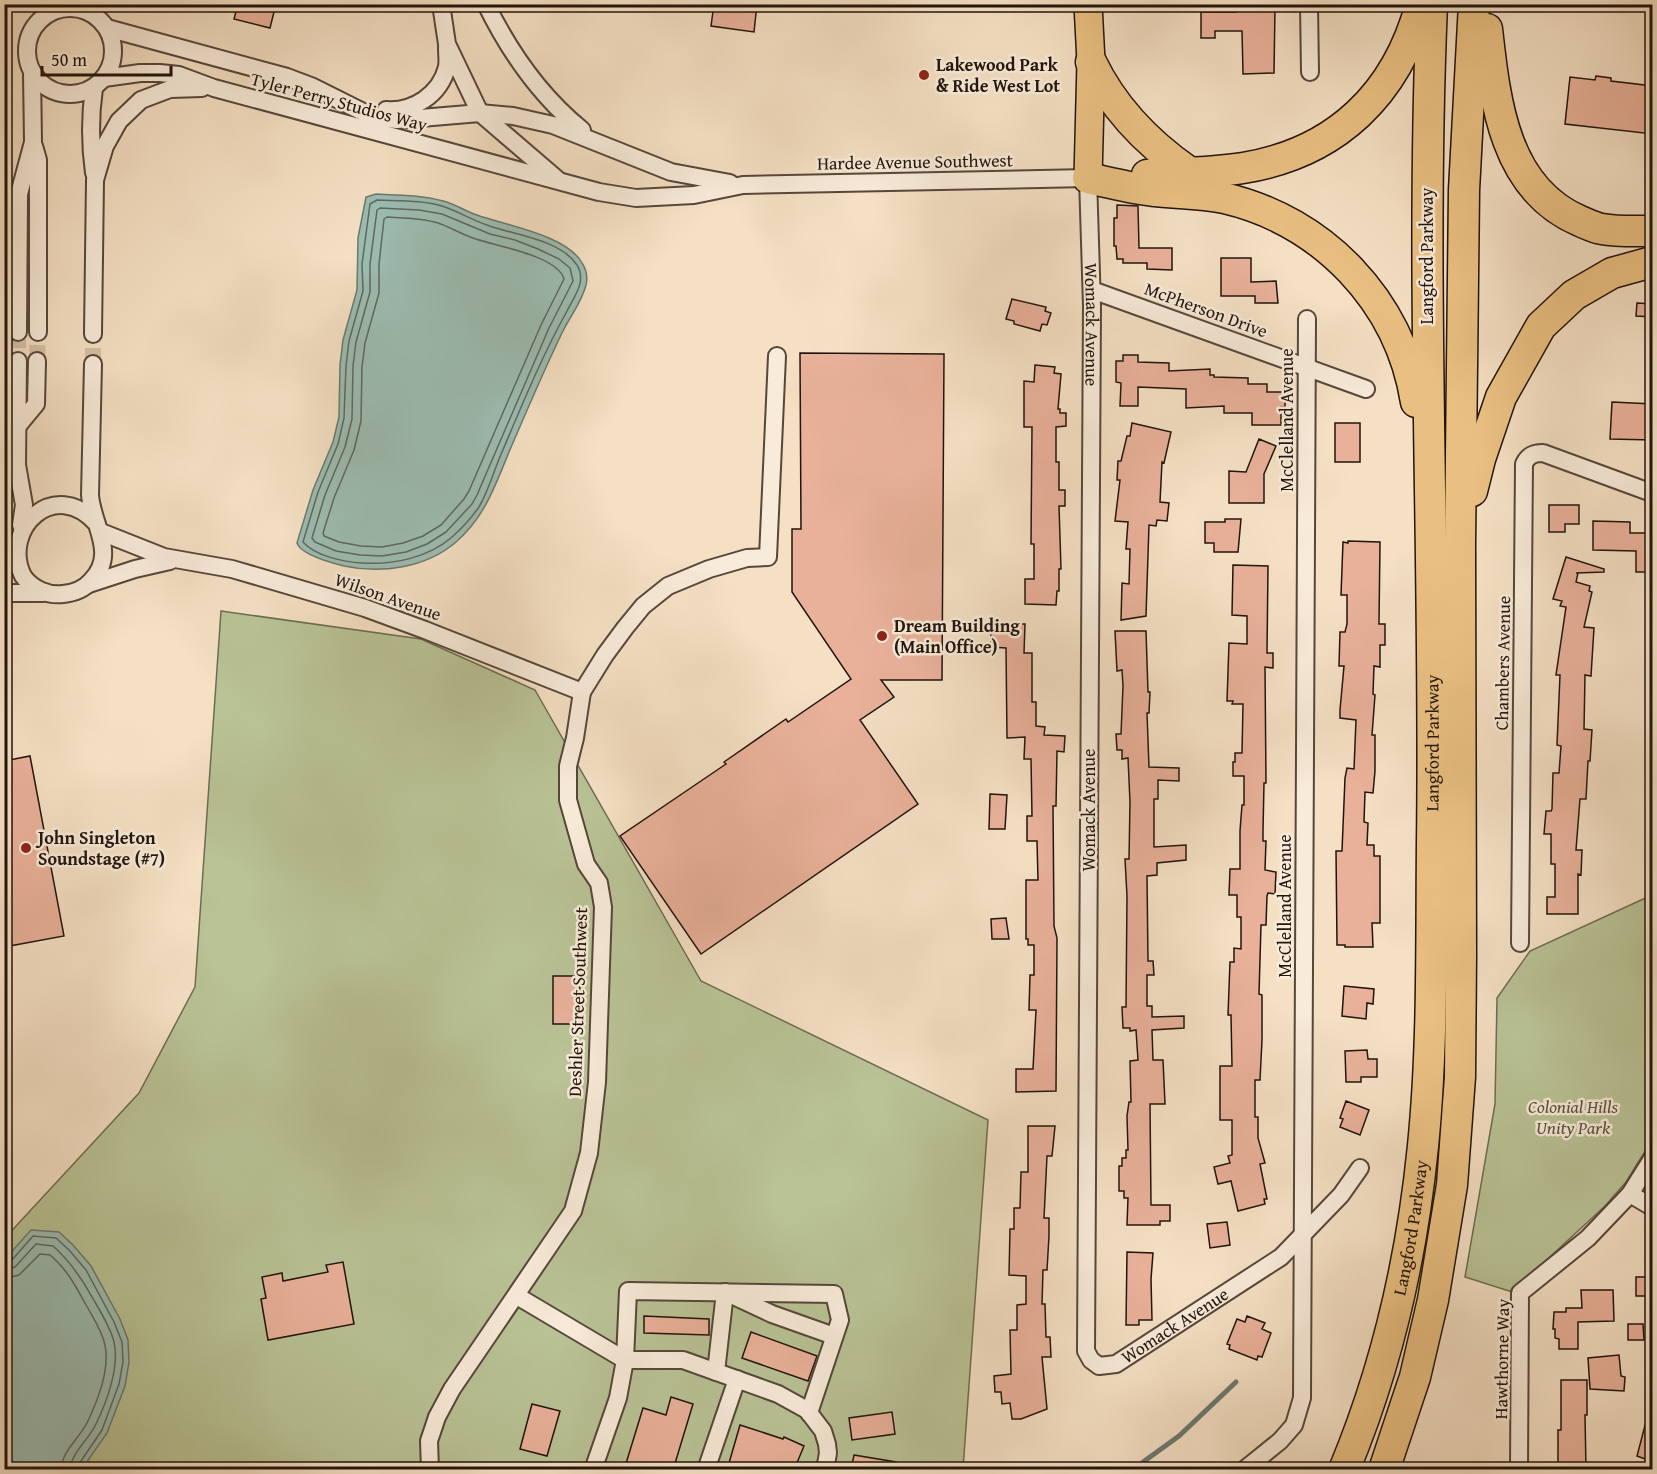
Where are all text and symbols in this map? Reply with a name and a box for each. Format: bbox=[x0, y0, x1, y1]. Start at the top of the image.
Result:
scale bar bbox=[42, 39, 171, 77]
text: 50 m bbox=[51, 46, 87, 73]
place label: Lakewood Park & Ride West Lot bbox=[936, 51, 1060, 99]
street label: Tyler Perry Studios Way bbox=[248, 65, 430, 138]
marker: Lakewood Park & Ride West Lot bbox=[917, 68, 931, 82]
street label: Hardee Avenue Southwest bbox=[817, 146, 1014, 177]
street label: Langford Parkway bbox=[1413, 188, 1440, 324]
street label: Womack Avenue bbox=[1078, 263, 1106, 386]
street label: McPherson Drive bbox=[1141, 275, 1271, 344]
street label: McClelland Avenue bbox=[1273, 348, 1300, 492]
street label: Wilson Avenue bbox=[331, 566, 445, 627]
street label: Chambers Avenue bbox=[1488, 595, 1517, 731]
place label: Dream Building (Main Office) bbox=[894, 612, 1020, 660]
marker: Dream Building (Main Office) bbox=[875, 629, 889, 643]
street label: Langford Parkway bbox=[1418, 674, 1446, 812]
street label: Womack Avenue bbox=[1075, 748, 1102, 872]
place label: John Singleton Soundstage (#7) bbox=[35, 824, 165, 872]
street label: McClelland Avenue bbox=[1271, 834, 1298, 978]
marker: John Singleton Soundstage (#7) bbox=[19, 841, 33, 855]
street label: Deshler Street Southwest bbox=[561, 906, 594, 1097]
park label: Colonial Hills Unity Park bbox=[1528, 1093, 1618, 1141]
street label: Langford Parkway bbox=[1386, 1159, 1434, 1298]
street label: Womack Avenue bbox=[1116, 1280, 1234, 1370]
street label: Hawthorne Way bbox=[1487, 1298, 1516, 1420]

